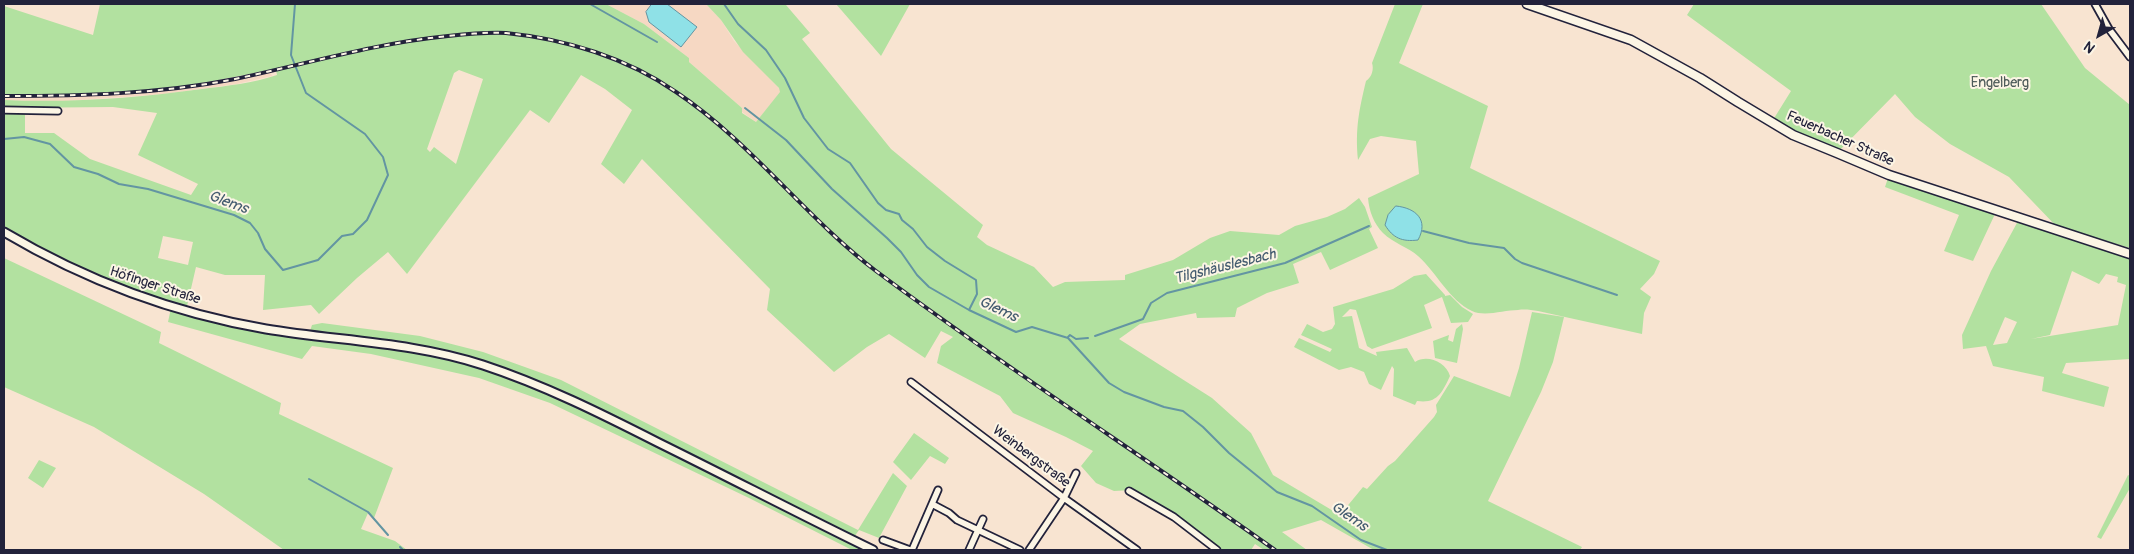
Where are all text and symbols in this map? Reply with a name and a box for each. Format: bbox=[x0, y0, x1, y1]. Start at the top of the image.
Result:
north arrow bbox=[2074, 10, 2124, 60]
text: N bbox=[2080, 38, 2098, 57]
park label: Engelberg bbox=[1971, 75, 2029, 91]
street label: Feuerbacher Straße bbox=[1784, 108, 1896, 170]
water label: Glems bbox=[206, 188, 250, 218]
water label: Tilgshäuslesbach bbox=[1172, 246, 1278, 288]
street label: Höfinger Straße bbox=[107, 263, 203, 309]
water label: Glems bbox=[976, 293, 1020, 327]
street label: Weinbergstraße bbox=[989, 422, 1073, 492]
water label: Glems bbox=[1327, 498, 1371, 536]

